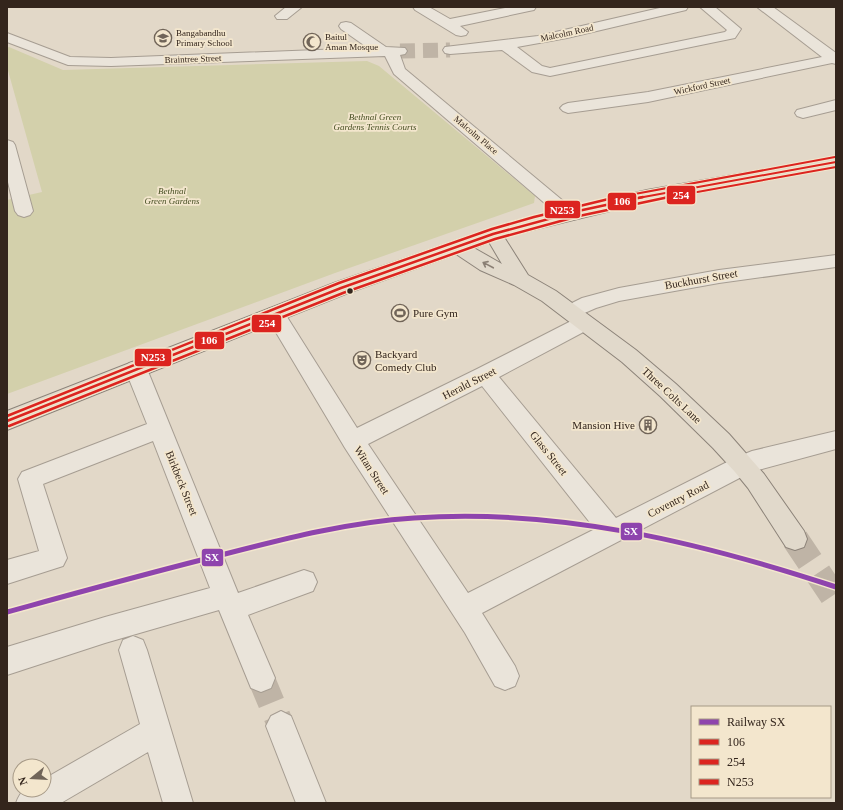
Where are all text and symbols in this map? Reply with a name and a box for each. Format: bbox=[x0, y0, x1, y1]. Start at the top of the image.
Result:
street label: Malcolm Road bbox=[540, 22, 595, 43]
school or university icon: Bangabandhu Primary School bbox=[153, 28, 173, 48]
place label: Bangabandhu Primary School bbox=[176, 28, 233, 48]
mosque icon: Baitul Aman Mosque bbox=[302, 32, 322, 52]
place label: Baitul Aman Mosque bbox=[325, 32, 378, 52]
street label: Braintree Street bbox=[164, 53, 222, 65]
street label: Wickford Street bbox=[673, 75, 732, 97]
park label: Bethnal Green Gardens Tennis Courts bbox=[334, 112, 417, 132]
street label: Malcolm Place bbox=[452, 114, 500, 156]
line badge: 254 bbox=[666, 185, 696, 205]
park label: Bethnal Green Gardens bbox=[144, 186, 200, 206]
text: 254 bbox=[673, 189, 690, 201]
line badge: 106 bbox=[607, 192, 637, 211]
text: 106 bbox=[614, 195, 631, 207]
line badge: N253 bbox=[544, 200, 581, 219]
text: N253 bbox=[550, 204, 575, 216]
one-way arrow bbox=[482, 261, 494, 268]
street label: Buckhurst Street bbox=[664, 267, 738, 291]
unlabelled marker bbox=[345, 286, 355, 296]
sports icon: Pure Gym bbox=[390, 303, 410, 323]
place label: Pure Gym bbox=[413, 307, 458, 319]
line badge: 254 bbox=[251, 314, 282, 333]
text: 254 bbox=[259, 317, 276, 329]
line badge: 106 bbox=[194, 331, 225, 350]
text: 106 bbox=[201, 334, 218, 346]
line badge: N253 bbox=[134, 348, 172, 367]
place label: Backyard Comedy Club bbox=[375, 348, 437, 373]
theatre icon: Backyard Comedy Club bbox=[352, 350, 372, 370]
text: N253 bbox=[141, 351, 166, 363]
street label: Herald Street bbox=[440, 364, 498, 402]
street label: Three Colts Lane bbox=[640, 365, 704, 426]
building icon: Mansion Hive bbox=[638, 415, 658, 435]
place label: Mansion Hive bbox=[572, 419, 635, 431]
street label: Glass Street bbox=[528, 429, 570, 477]
street label: Witan Street bbox=[352, 444, 392, 496]
street label: Birkbeck Street bbox=[164, 449, 200, 517]
street label: Coventry Road bbox=[645, 478, 711, 520]
line badge: SX bbox=[620, 522, 643, 541]
text: SX bbox=[624, 525, 638, 537]
line badge: SX bbox=[201, 548, 224, 567]
text: SX bbox=[205, 551, 219, 563]
legend bbox=[691, 706, 831, 798]
text: Railway SX bbox=[727, 715, 786, 729]
text: 106 bbox=[727, 735, 745, 749]
text: 254 bbox=[727, 755, 745, 769]
north arrow bbox=[12, 758, 52, 798]
text: N bbox=[16, 775, 29, 787]
text: N253 bbox=[727, 775, 754, 789]

